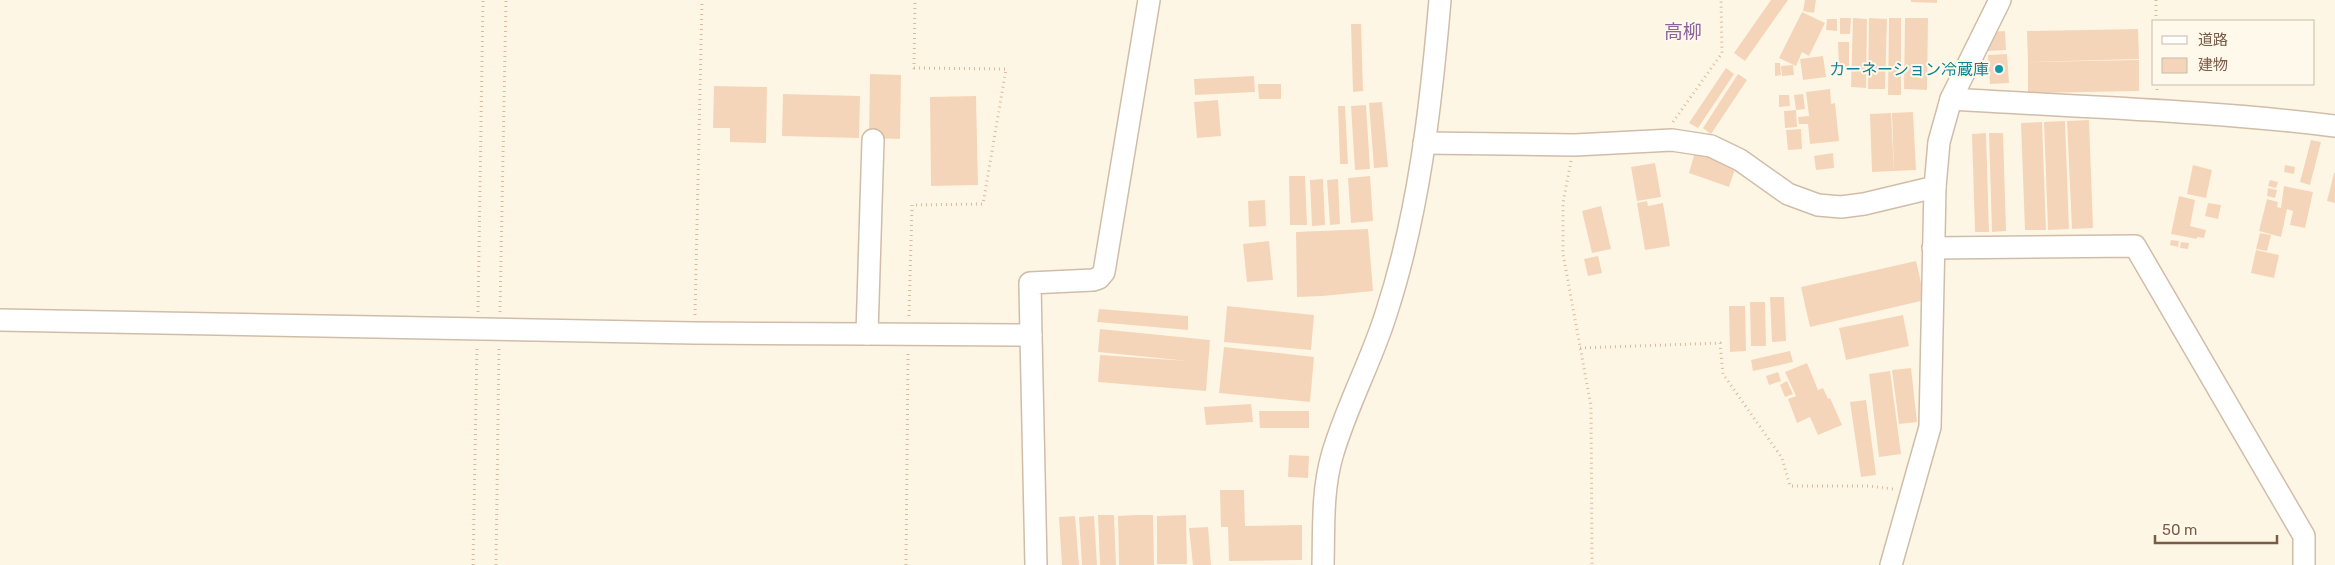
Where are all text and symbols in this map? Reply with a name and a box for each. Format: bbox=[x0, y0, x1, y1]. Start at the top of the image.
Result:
district label: 高柳 bbox=[1664, 20, 1702, 43]
legend bbox=[2152, 20, 2315, 85]
text: 道路 bbox=[2198, 31, 2228, 49]
text: 建物 bbox=[2198, 56, 2228, 74]
place label: カーネーション冷蔵庫 bbox=[1829, 60, 1989, 79]
marker: カーネーション冷蔵庫 bbox=[1993, 63, 2005, 75]
scale bar bbox=[2155, 512, 2278, 544]
text: 50 m bbox=[2162, 521, 2197, 539]

